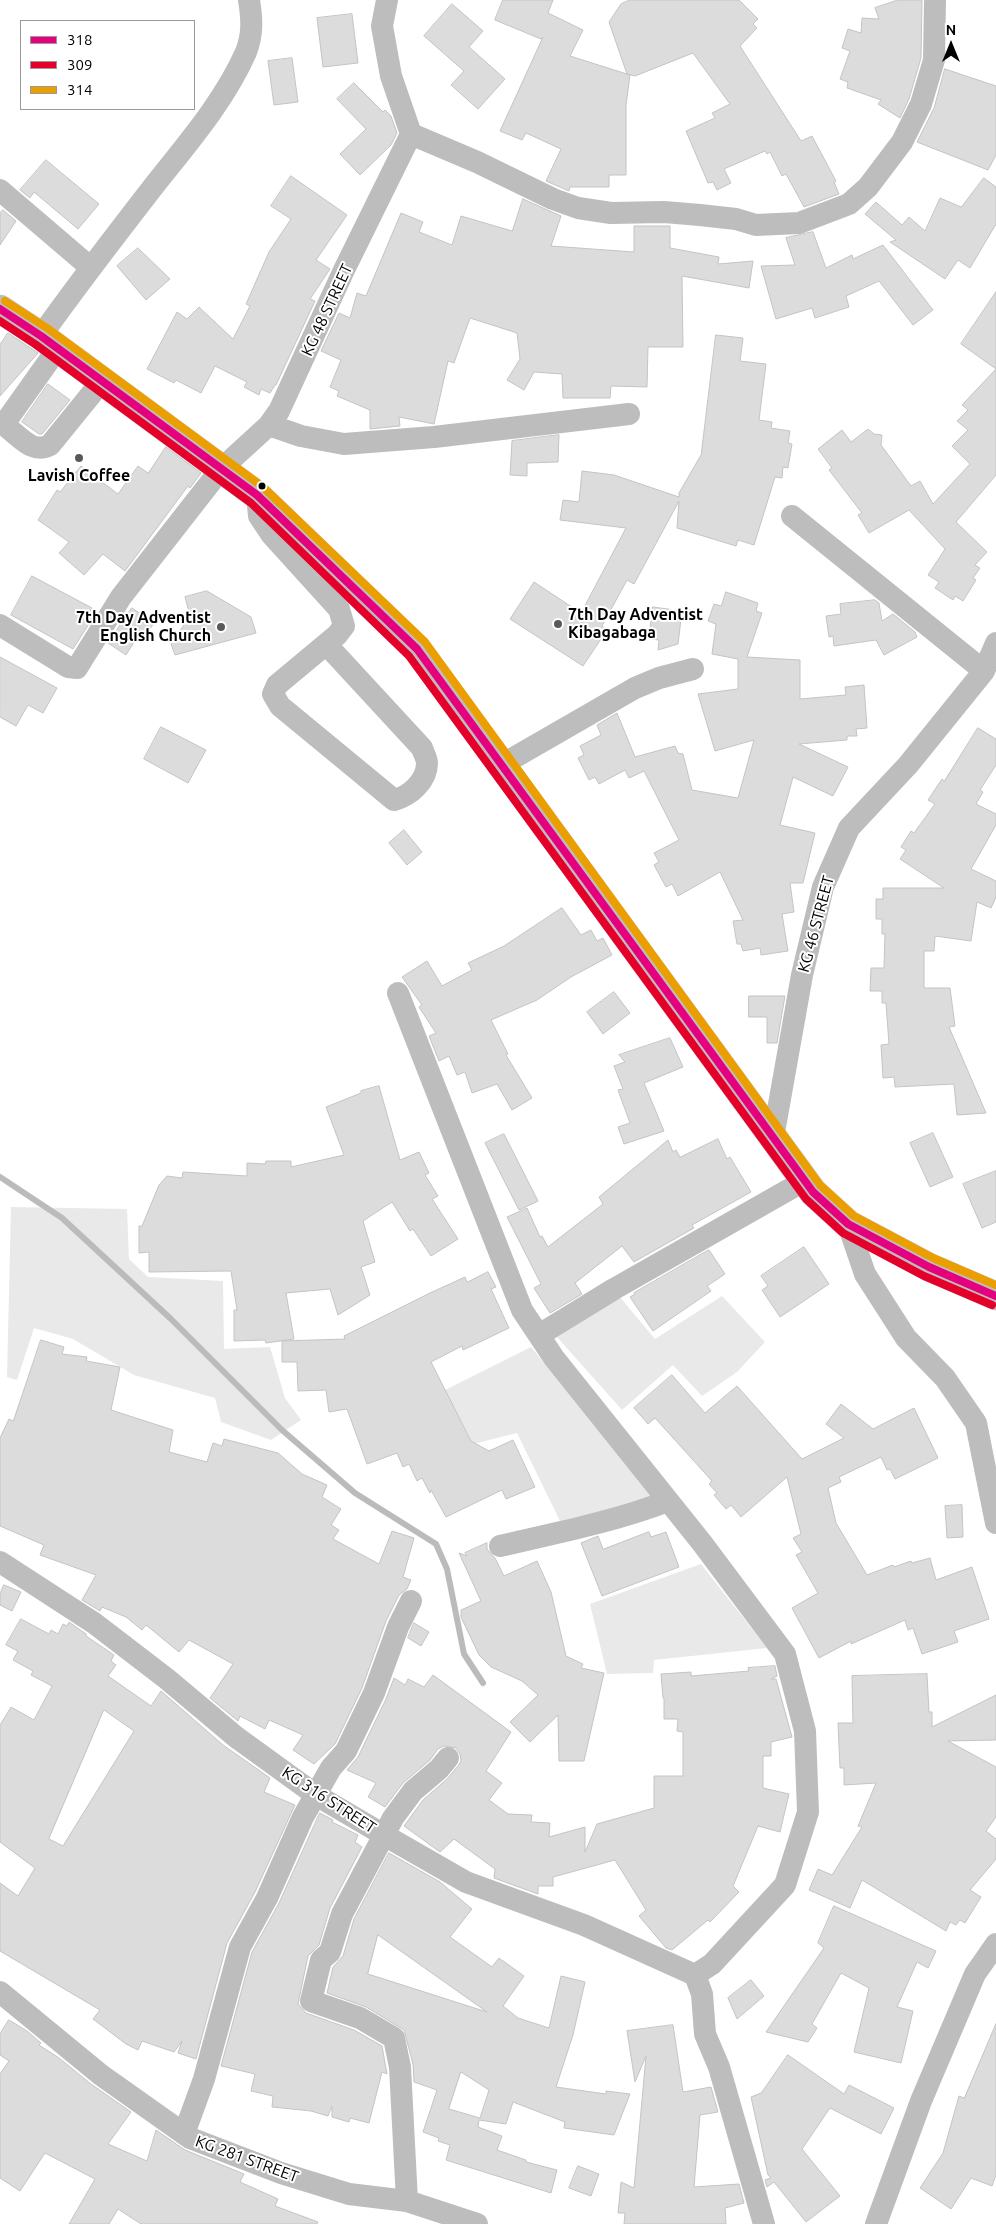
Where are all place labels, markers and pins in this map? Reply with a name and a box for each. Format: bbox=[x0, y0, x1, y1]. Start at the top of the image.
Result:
marker: Lavish Coffee bbox=[73, 452, 85, 464]
place label: Lavish Coffee bbox=[28, 466, 130, 486]
unlabelled marker bbox=[257, 481, 267, 491]
place label: 7th Day Adventist Kibagabaga bbox=[568, 605, 703, 643]
place label: 7th Day Adventist English Church bbox=[76, 608, 211, 646]
marker: 7th Day Adventist Kibagabaga bbox=[552, 618, 564, 630]
marker: 7th Day Adventist English Church bbox=[215, 621, 227, 633]

